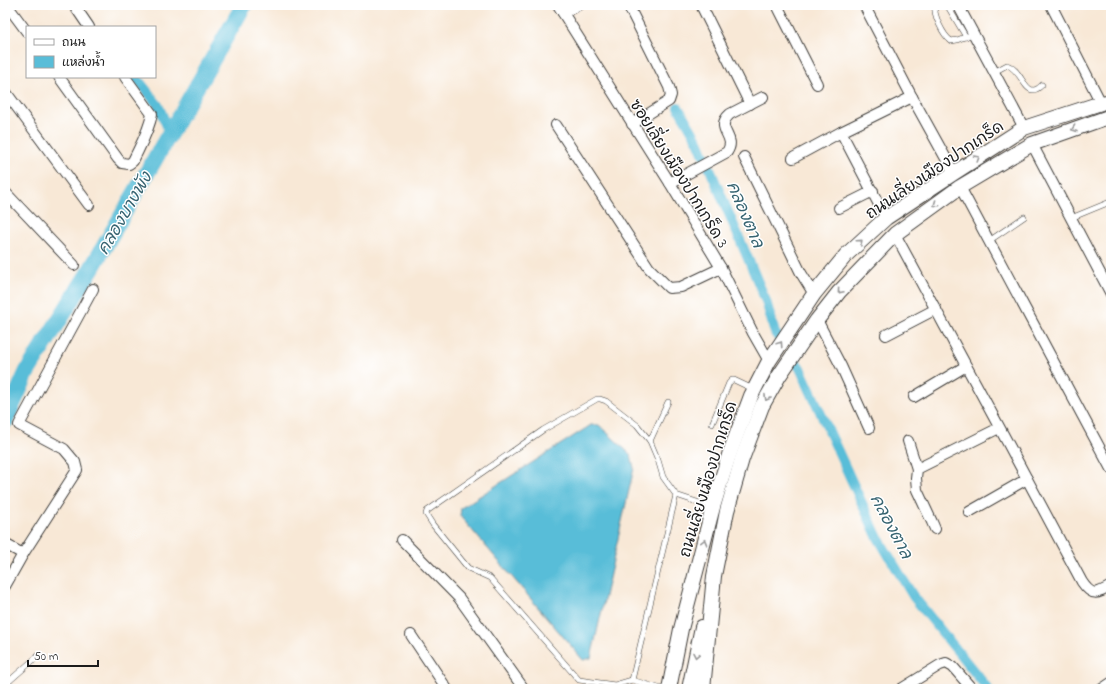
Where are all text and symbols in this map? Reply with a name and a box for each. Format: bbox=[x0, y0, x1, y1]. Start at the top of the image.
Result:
legend bbox=[26, 26, 156, 78]
text: ถนน bbox=[62, 34, 86, 52]
text: แหล่งน้ำ bbox=[62, 51, 105, 72]
street label: ซอยเลี่ยงเมืองปากเกร็ด 3 bbox=[623, 92, 738, 253]
street label: ถนนเลี่ยงเมืองปากเกร็ด bbox=[858, 111, 1009, 226]
one-way arrow bbox=[1071, 125, 1078, 133]
one-way arrow bbox=[973, 156, 980, 163]
water label: คลองบางพัง bbox=[92, 167, 160, 260]
water label: คลองตาล bbox=[719, 178, 770, 252]
one-way arrow bbox=[934, 199, 941, 206]
one-way arrow bbox=[856, 240, 863, 247]
one-way arrow bbox=[837, 286, 845, 294]
one-way arrow bbox=[775, 341, 782, 348]
one-way arrow bbox=[764, 394, 771, 401]
street label: ถนนเลี่ยงเมืองปากเกร็ด bbox=[669, 397, 744, 561]
water label: คลองตาล bbox=[863, 490, 919, 564]
one-way arrow bbox=[699, 539, 708, 546]
scale bar bbox=[28, 642, 98, 668]
text: 50 m bbox=[34, 648, 58, 666]
one-way arrow bbox=[692, 652, 700, 658]

